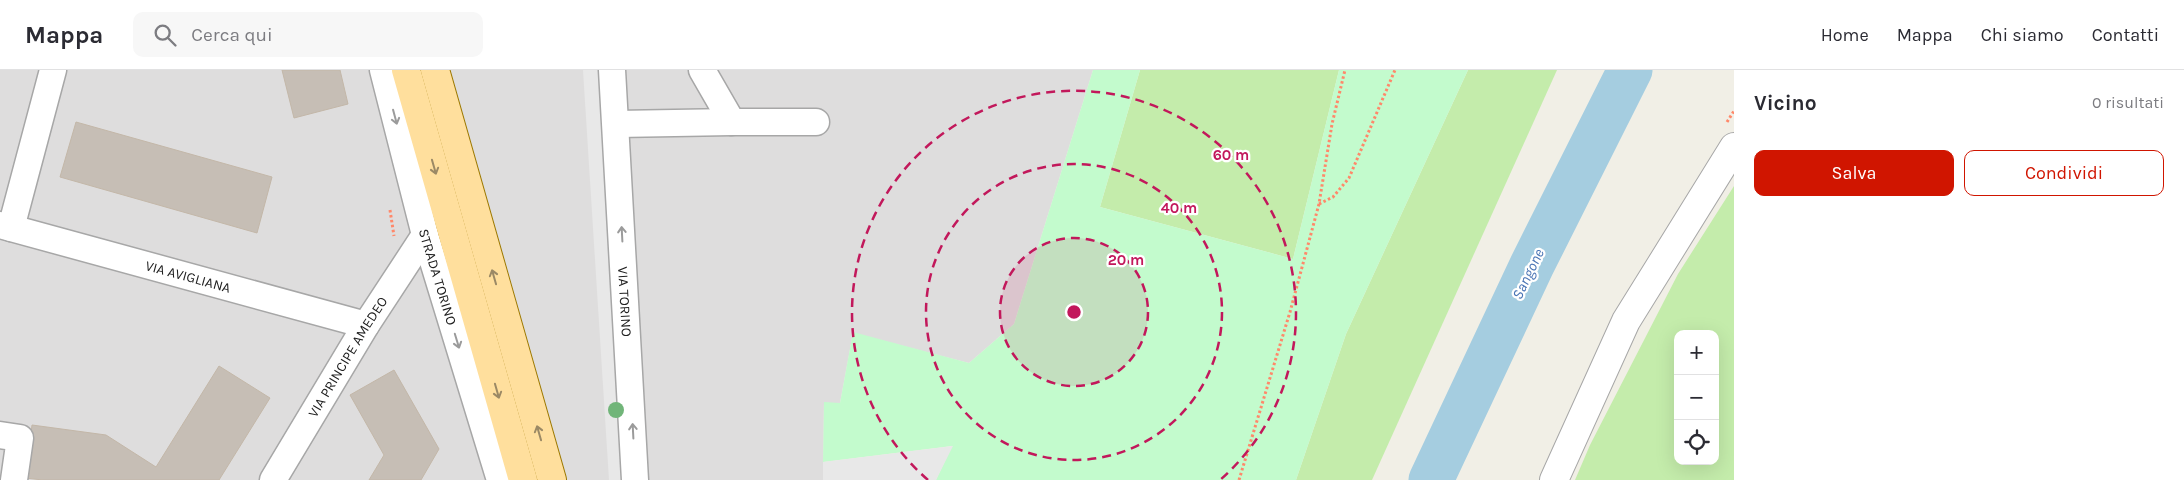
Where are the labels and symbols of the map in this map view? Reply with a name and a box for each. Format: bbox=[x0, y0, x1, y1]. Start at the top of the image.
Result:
one-way arrow bbox=[391, 109, 400, 125]
text: 60 m bbox=[1213, 146, 1249, 164]
one-way arrow bbox=[429, 159, 439, 175]
text: 40 m bbox=[1161, 199, 1197, 217]
one-way arrow bbox=[618, 226, 627, 242]
street label: STRADA TORINO bbox=[415, 227, 460, 327]
water label: Sangone bbox=[1508, 246, 1548, 302]
text: 20 m bbox=[1108, 251, 1144, 269]
street label: VIA AVIGLIANA bbox=[143, 257, 233, 297]
street label: VIA TORINO bbox=[614, 266, 635, 337]
one-way arrow bbox=[488, 269, 498, 285]
street label: VIA PRINCIPE AMEDEO bbox=[305, 293, 391, 420]
centre of rings bbox=[1065, 303, 1083, 321]
one-way arrow bbox=[453, 333, 463, 349]
one-way arrow bbox=[493, 383, 503, 399]
one-way arrow bbox=[628, 424, 637, 440]
one-way arrow bbox=[533, 426, 543, 442]

